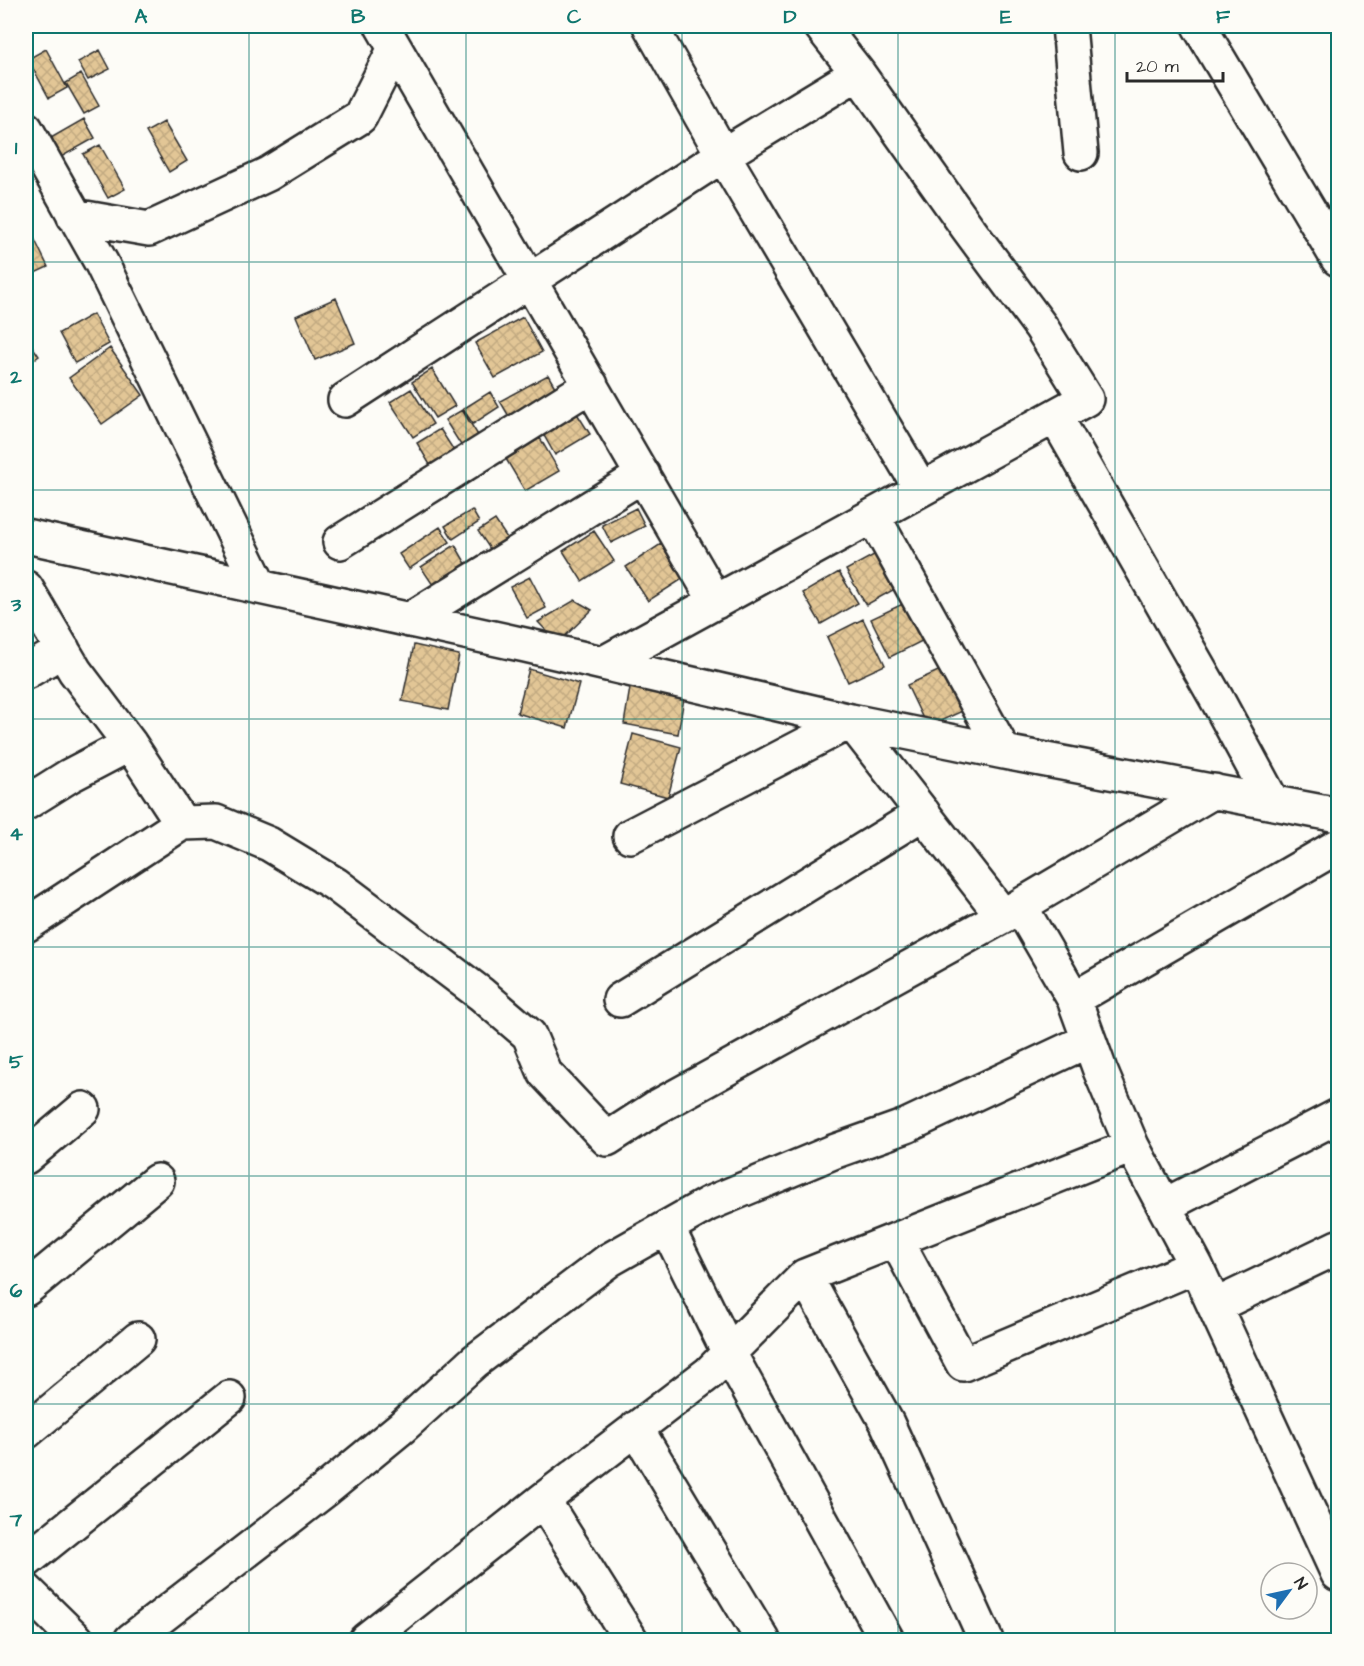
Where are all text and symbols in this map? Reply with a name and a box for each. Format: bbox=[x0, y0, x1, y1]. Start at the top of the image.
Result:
text: A bbox=[135, 3, 148, 31]
text: B bbox=[351, 3, 366, 31]
text: C bbox=[567, 3, 582, 31]
text: D bbox=[784, 3, 797, 31]
text: E bbox=[1000, 3, 1012, 31]
text: F bbox=[1216, 3, 1231, 31]
scale bar bbox=[1127, 45, 1223, 83]
text: 20 m bbox=[1136, 54, 1179, 79]
text: 1 bbox=[15, 134, 18, 162]
text: 2 bbox=[9, 363, 22, 391]
text: 3 bbox=[10, 591, 22, 619]
text: 4 bbox=[9, 820, 23, 848]
text: 5 bbox=[9, 1048, 24, 1076]
text: 6 bbox=[10, 1277, 23, 1305]
text: 7 bbox=[9, 1506, 23, 1534]
north arrow bbox=[1259, 1561, 1319, 1621]
text: N bbox=[1289, 1573, 1313, 1594]

